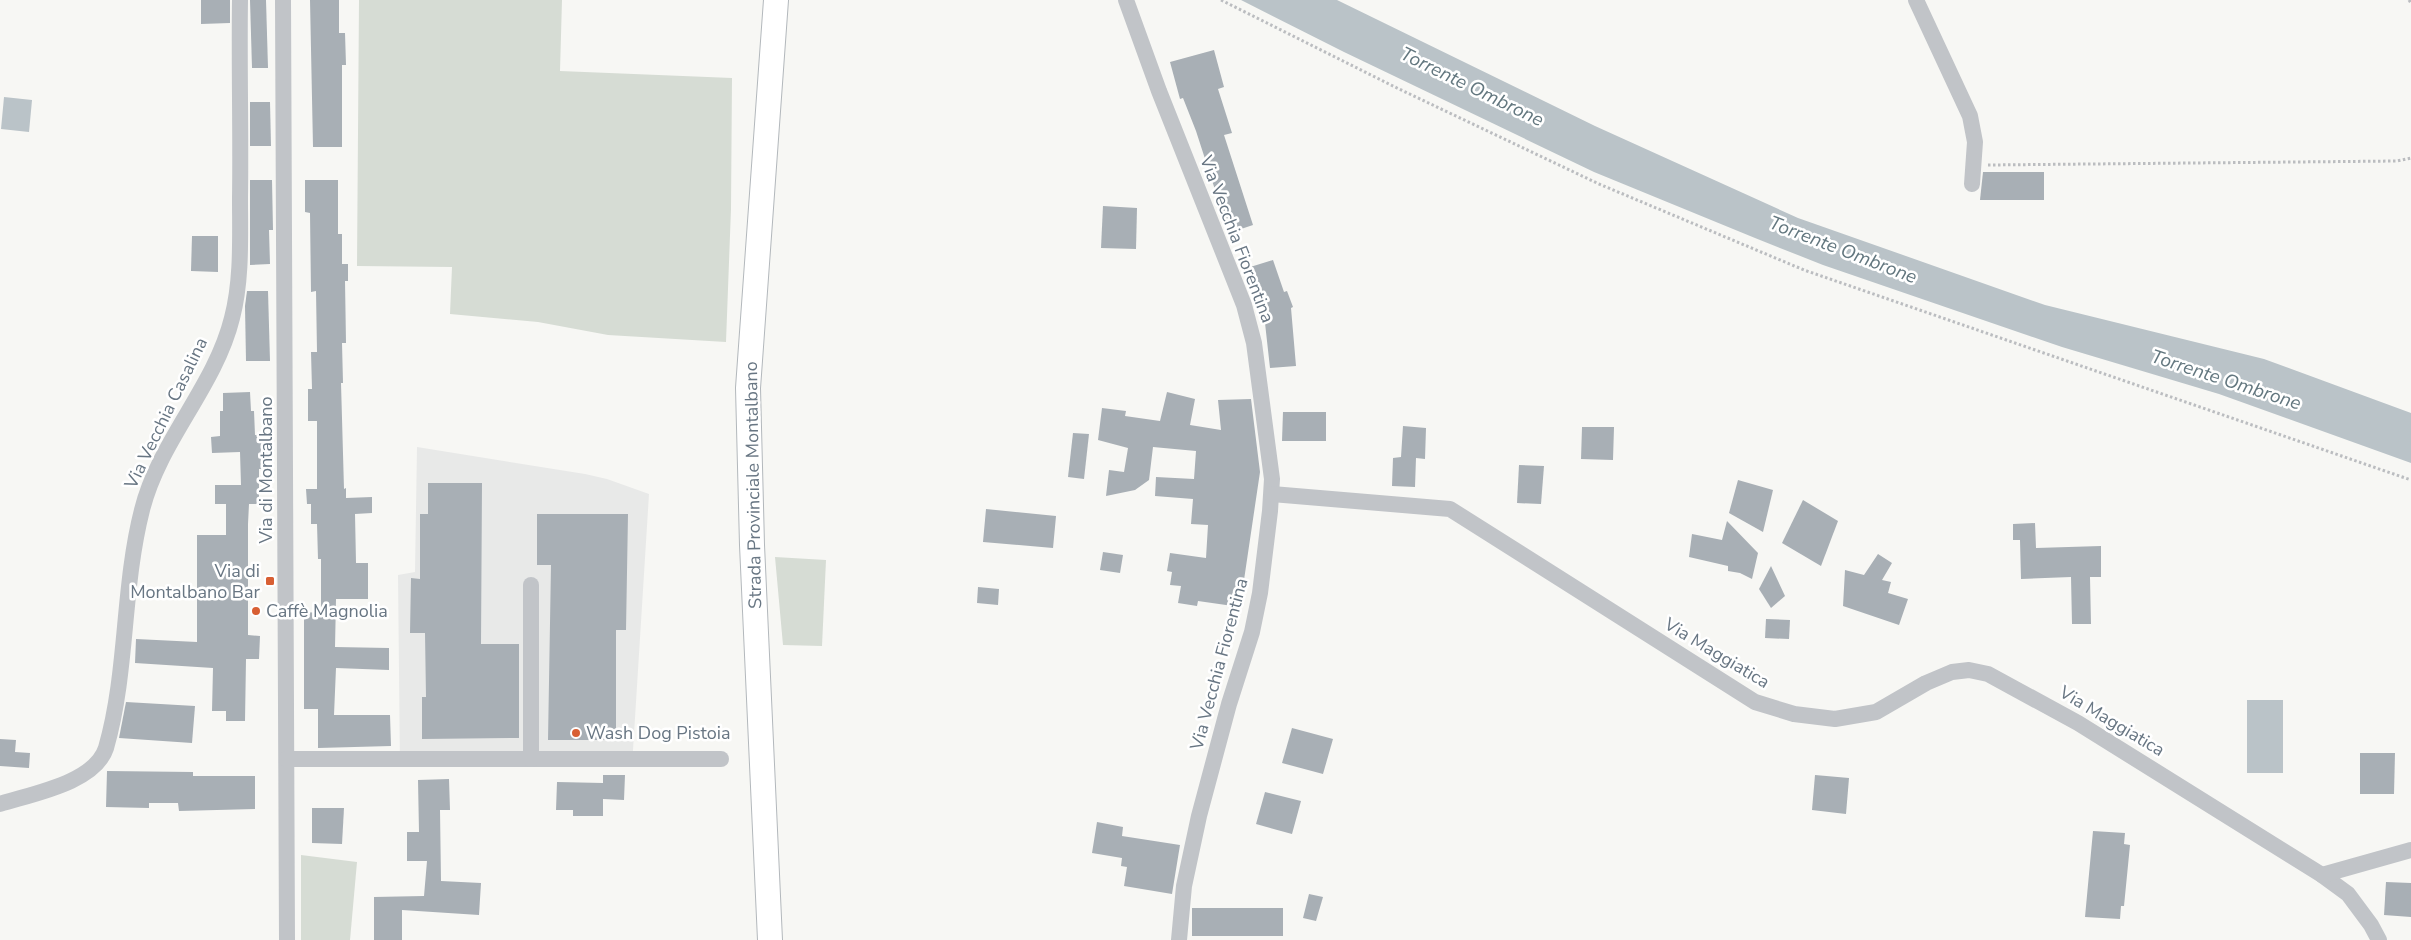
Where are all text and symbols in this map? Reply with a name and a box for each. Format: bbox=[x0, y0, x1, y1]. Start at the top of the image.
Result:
water label: Torrente Ombrone bbox=[1396, 41, 1548, 133]
street label: Via Vecchia Fiorentina bbox=[1194, 151, 1280, 326]
water label: Torrente Ombrone bbox=[1765, 210, 1921, 290]
street label: Via Vecchia Casalina bbox=[118, 333, 213, 494]
water label: Torrente Ombrone bbox=[2148, 343, 2304, 417]
street label: Strada Provinciale Montalbano bbox=[739, 361, 767, 609]
street label: Via di Montalbano bbox=[254, 396, 278, 545]
place label: Via di Montalbano Bar bbox=[130, 559, 261, 604]
marker: Via di Montalbano Bar bbox=[264, 575, 276, 587]
street label: Via Vecchia Fiorentina bbox=[1184, 575, 1254, 754]
place label: Caffè Magnolia bbox=[266, 599, 388, 623]
marker: Caffè Magnolia bbox=[250, 605, 262, 617]
street label: Via Maggiatica bbox=[1659, 612, 1774, 694]
street label: Via Maggiatica bbox=[2054, 680, 2169, 762]
place label: Wash Dog Pistoia bbox=[586, 721, 730, 745]
marker: Wash Dog Pistoia bbox=[570, 727, 582, 739]

